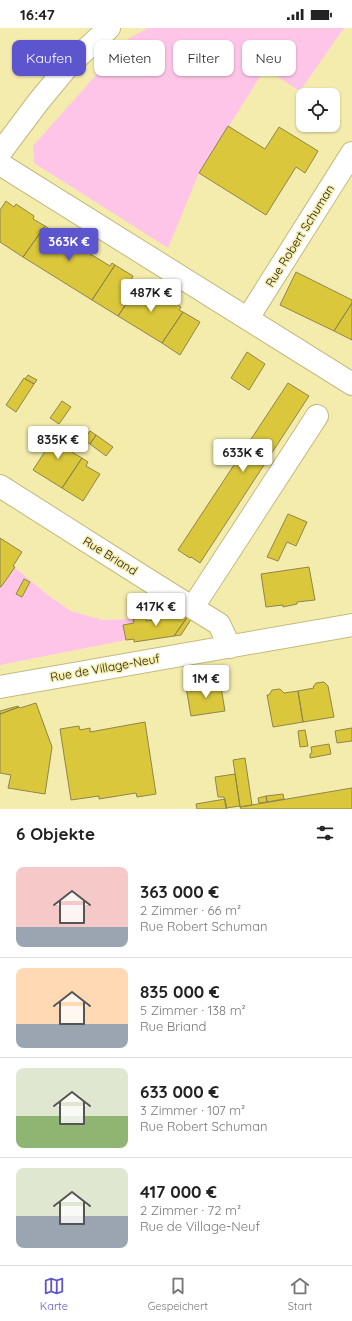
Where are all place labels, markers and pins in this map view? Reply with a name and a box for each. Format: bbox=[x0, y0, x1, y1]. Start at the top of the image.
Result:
pin: 363K € bbox=[36, 228, 102, 262]
pin: 487K € bbox=[118, 279, 184, 313]
pin: 835K € bbox=[25, 426, 91, 460]
pin: 633K € bbox=[210, 439, 276, 473]
pin: 417K € bbox=[123, 593, 189, 627]
pin: 1M € bbox=[182, 665, 230, 699]

